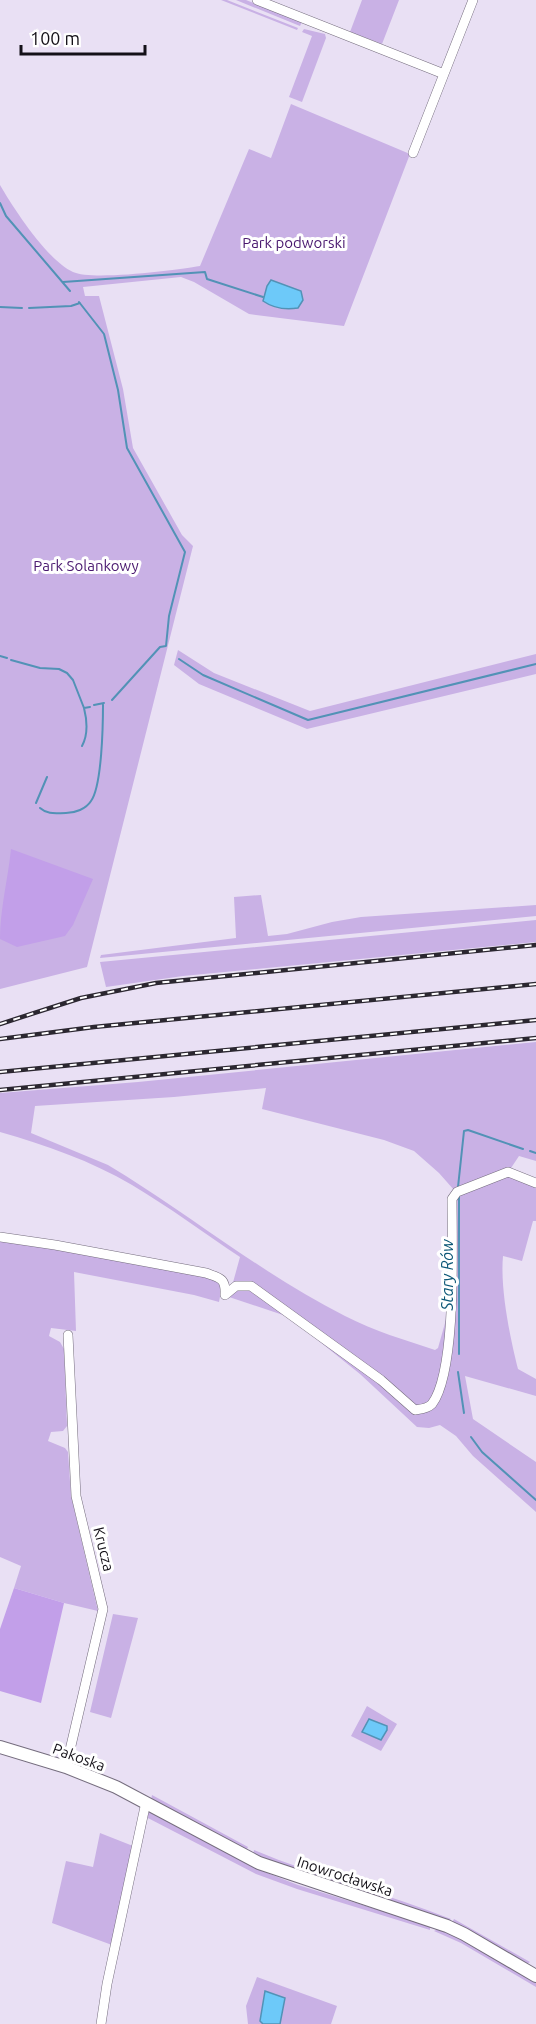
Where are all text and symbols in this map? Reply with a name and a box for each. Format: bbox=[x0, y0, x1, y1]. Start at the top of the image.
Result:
scale bar bbox=[21, 18, 146, 56]
text: 100 m bbox=[30, 28, 80, 48]
park label: Park podworski bbox=[242, 234, 346, 251]
park label: Park Solankowy bbox=[33, 557, 139, 574]
water label: Stary Rów bbox=[438, 1239, 456, 1311]
street label: Krucza bbox=[90, 1525, 118, 1573]
street label: Pakoska bbox=[51, 1740, 107, 1774]
street label: Inowrocławska bbox=[295, 1853, 395, 1899]

